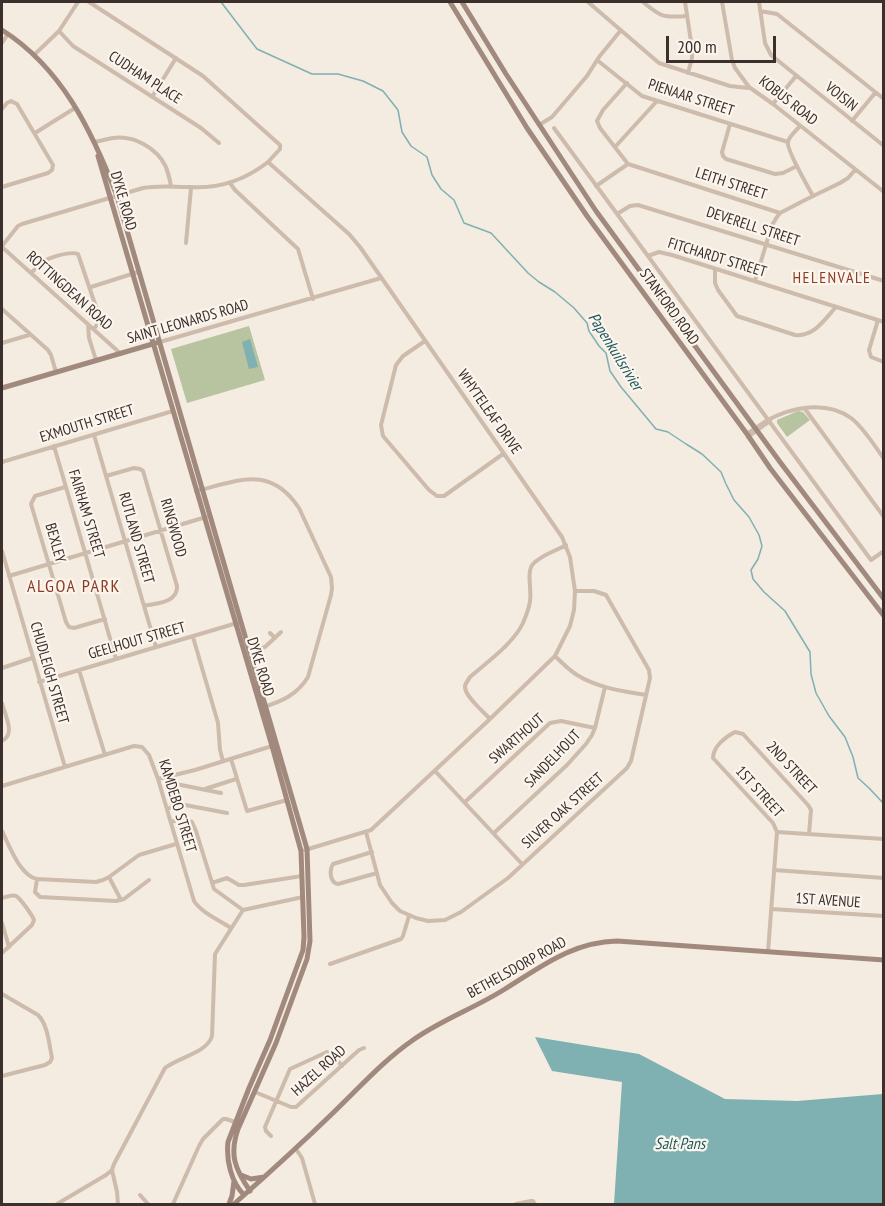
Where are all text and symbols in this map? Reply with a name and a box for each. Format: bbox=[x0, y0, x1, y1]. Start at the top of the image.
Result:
scale bar bbox=[669, 24, 778, 62]
text: 200 m bbox=[677, 35, 717, 58]
street label: CUDHAM PLACE bbox=[105, 48, 185, 108]
street label: KOBUS ROAD bbox=[755, 73, 821, 129]
street label: PIENAAR STREET bbox=[646, 76, 736, 120]
street label: VOISIN bbox=[821, 79, 861, 115]
street label: LEITH STREET bbox=[693, 164, 769, 204]
street label: DYKE ROAD bbox=[106, 169, 140, 233]
street label: DEVERELL STREET bbox=[704, 203, 802, 251]
street label: FITCHARDT STREET bbox=[666, 234, 768, 282]
street label: ROTTINGDEAN ROAD bbox=[22, 248, 116, 334]
street label: STANFORD ROAD bbox=[635, 265, 703, 349]
district label: HELENVALE bbox=[793, 268, 871, 288]
street label: SAINT LEONARDS ROAD bbox=[125, 296, 251, 348]
water label: Papenkuilsrivier bbox=[584, 310, 646, 394]
street label: WHYTELEAF DRIVE bbox=[453, 366, 525, 458]
street label: EXMOUTH STREET bbox=[38, 401, 136, 447]
street label: FAIRHAM STREET bbox=[64, 467, 108, 561]
street label: RUTLAND STREET bbox=[114, 490, 158, 586]
street label: RINGWOOD bbox=[156, 497, 190, 559]
street label: BEXLEY bbox=[41, 521, 69, 565]
district label: ALGOA PARK bbox=[27, 576, 121, 598]
street label: GEELHOUT STREET bbox=[86, 619, 188, 663]
street label: CHUDLEIGH STREET bbox=[26, 620, 72, 726]
street label: DYKE ROAD bbox=[242, 635, 278, 699]
street label: SWARTHOUT bbox=[486, 710, 548, 768]
street label: SANDELHOUT bbox=[521, 727, 585, 791]
street label: 2ND STREET bbox=[762, 738, 820, 798]
street label: KAMDEBO STREET bbox=[154, 757, 200, 855]
street label: 1ST STREET bbox=[731, 763, 787, 821]
street label: SILVER OAK STREET bbox=[518, 769, 608, 853]
street label: 1ST AVENUE bbox=[795, 890, 861, 912]
street label: BETHELSDORP ROAD bbox=[464, 933, 570, 1003]
street label: HAZEL ROAD bbox=[288, 1042, 350, 1100]
water label: Salt Pans bbox=[655, 1134, 705, 1154]

